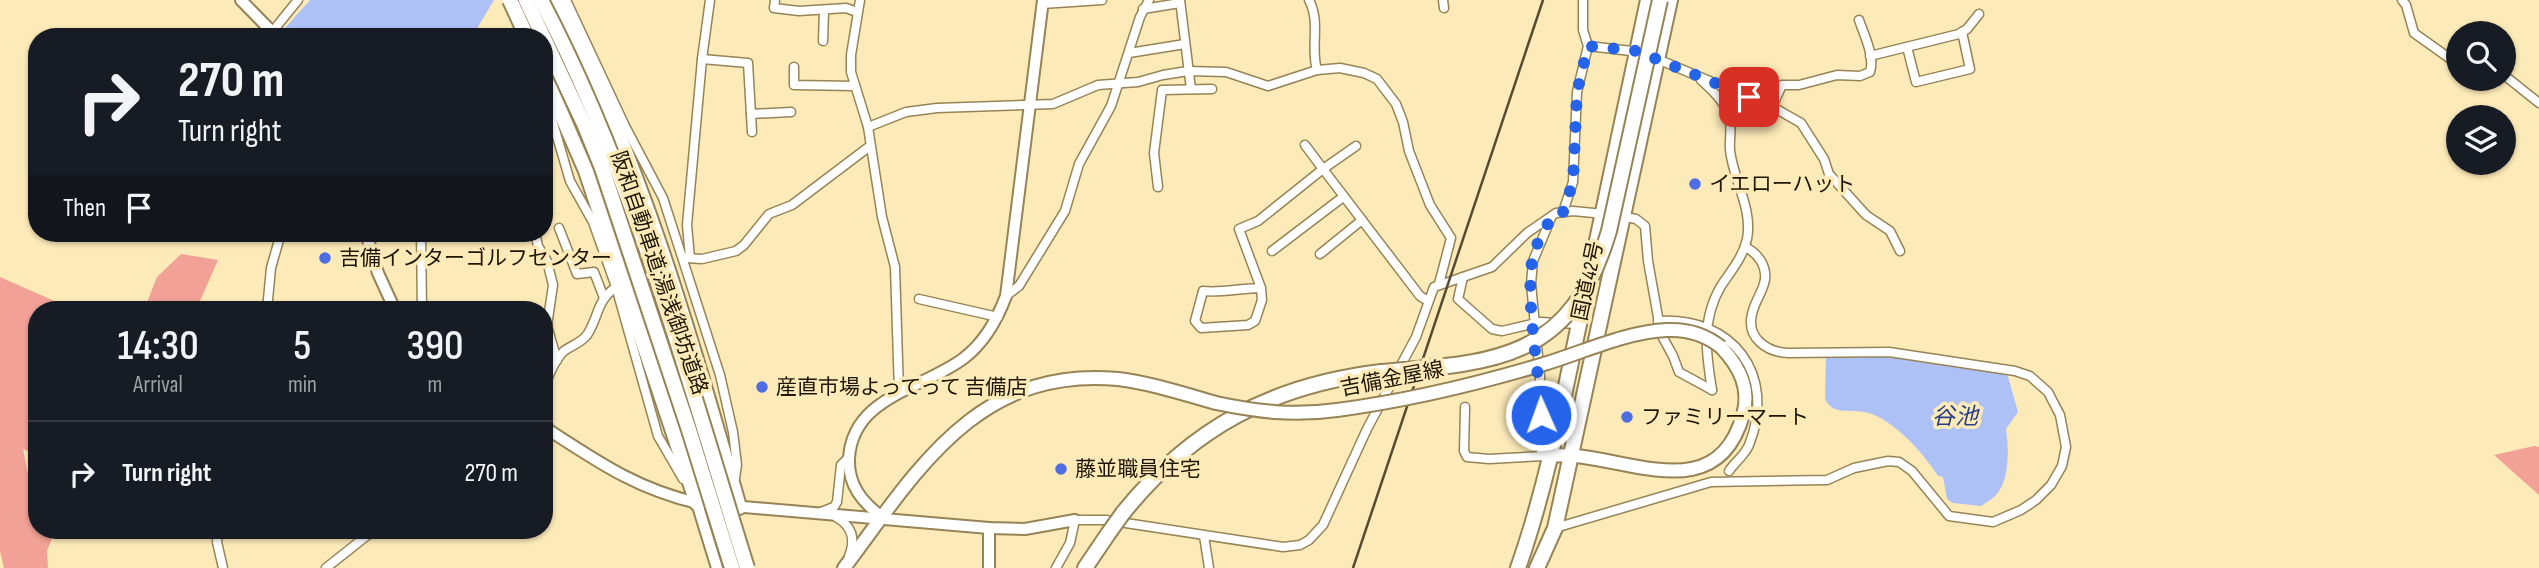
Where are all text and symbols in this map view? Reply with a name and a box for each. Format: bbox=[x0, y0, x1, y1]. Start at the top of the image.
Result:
map controls bbox=[2446, 21, 2516, 175]
button: search bbox=[2446, 21, 2516, 91]
text: 270 m bbox=[178, 52, 284, 111]
icon: right bbox=[63, 56, 154, 147]
pin bbox=[1719, 67, 1779, 127]
icon: arrive bbox=[1730, 78, 1768, 116]
button: layers bbox=[2446, 105, 2516, 175]
text: Turn right bbox=[178, 112, 282, 151]
street label: 阪和自動車道;湯浅御坊道路 bbox=[605, 148, 713, 398]
place label: イエローハット bbox=[1709, 172, 1855, 197]
marker: イエローハット bbox=[1687, 176, 1703, 192]
icon: arrive bbox=[120, 189, 158, 227]
text: Then bbox=[63, 193, 106, 224]
street label: 国道42号 bbox=[1567, 239, 1609, 323]
place label: 吉備インターゴルフセンター bbox=[339, 246, 612, 271]
marker: 吉備インターゴルフセンター bbox=[317, 250, 333, 266]
text: 14:30 bbox=[117, 321, 199, 372]
text: 5 bbox=[294, 321, 311, 372]
text: 390 bbox=[406, 321, 464, 372]
street label: 吉備金屋線 bbox=[1338, 357, 1446, 401]
text: Arrival bbox=[133, 371, 183, 399]
text: min bbox=[288, 371, 317, 399]
text: m bbox=[428, 371, 442, 399]
place label: 産直市場よってって 吉備店 bbox=[776, 375, 1027, 400]
position arrow bbox=[1504, 378, 1578, 452]
marker: 産直市場よってって 吉備店 bbox=[754, 379, 770, 395]
water label: 谷池 bbox=[1932, 403, 1980, 431]
place label: ファミリーマート bbox=[1641, 405, 1809, 430]
marker: ファミリーマート bbox=[1619, 409, 1635, 425]
icon: right bbox=[63, 455, 101, 493]
place label: 藤並職員住宅 bbox=[1075, 457, 1201, 482]
text: Turn right bbox=[122, 458, 211, 489]
text: 270 m bbox=[465, 458, 518, 489]
marker: 藤並職員住宅 bbox=[1053, 461, 1069, 477]

